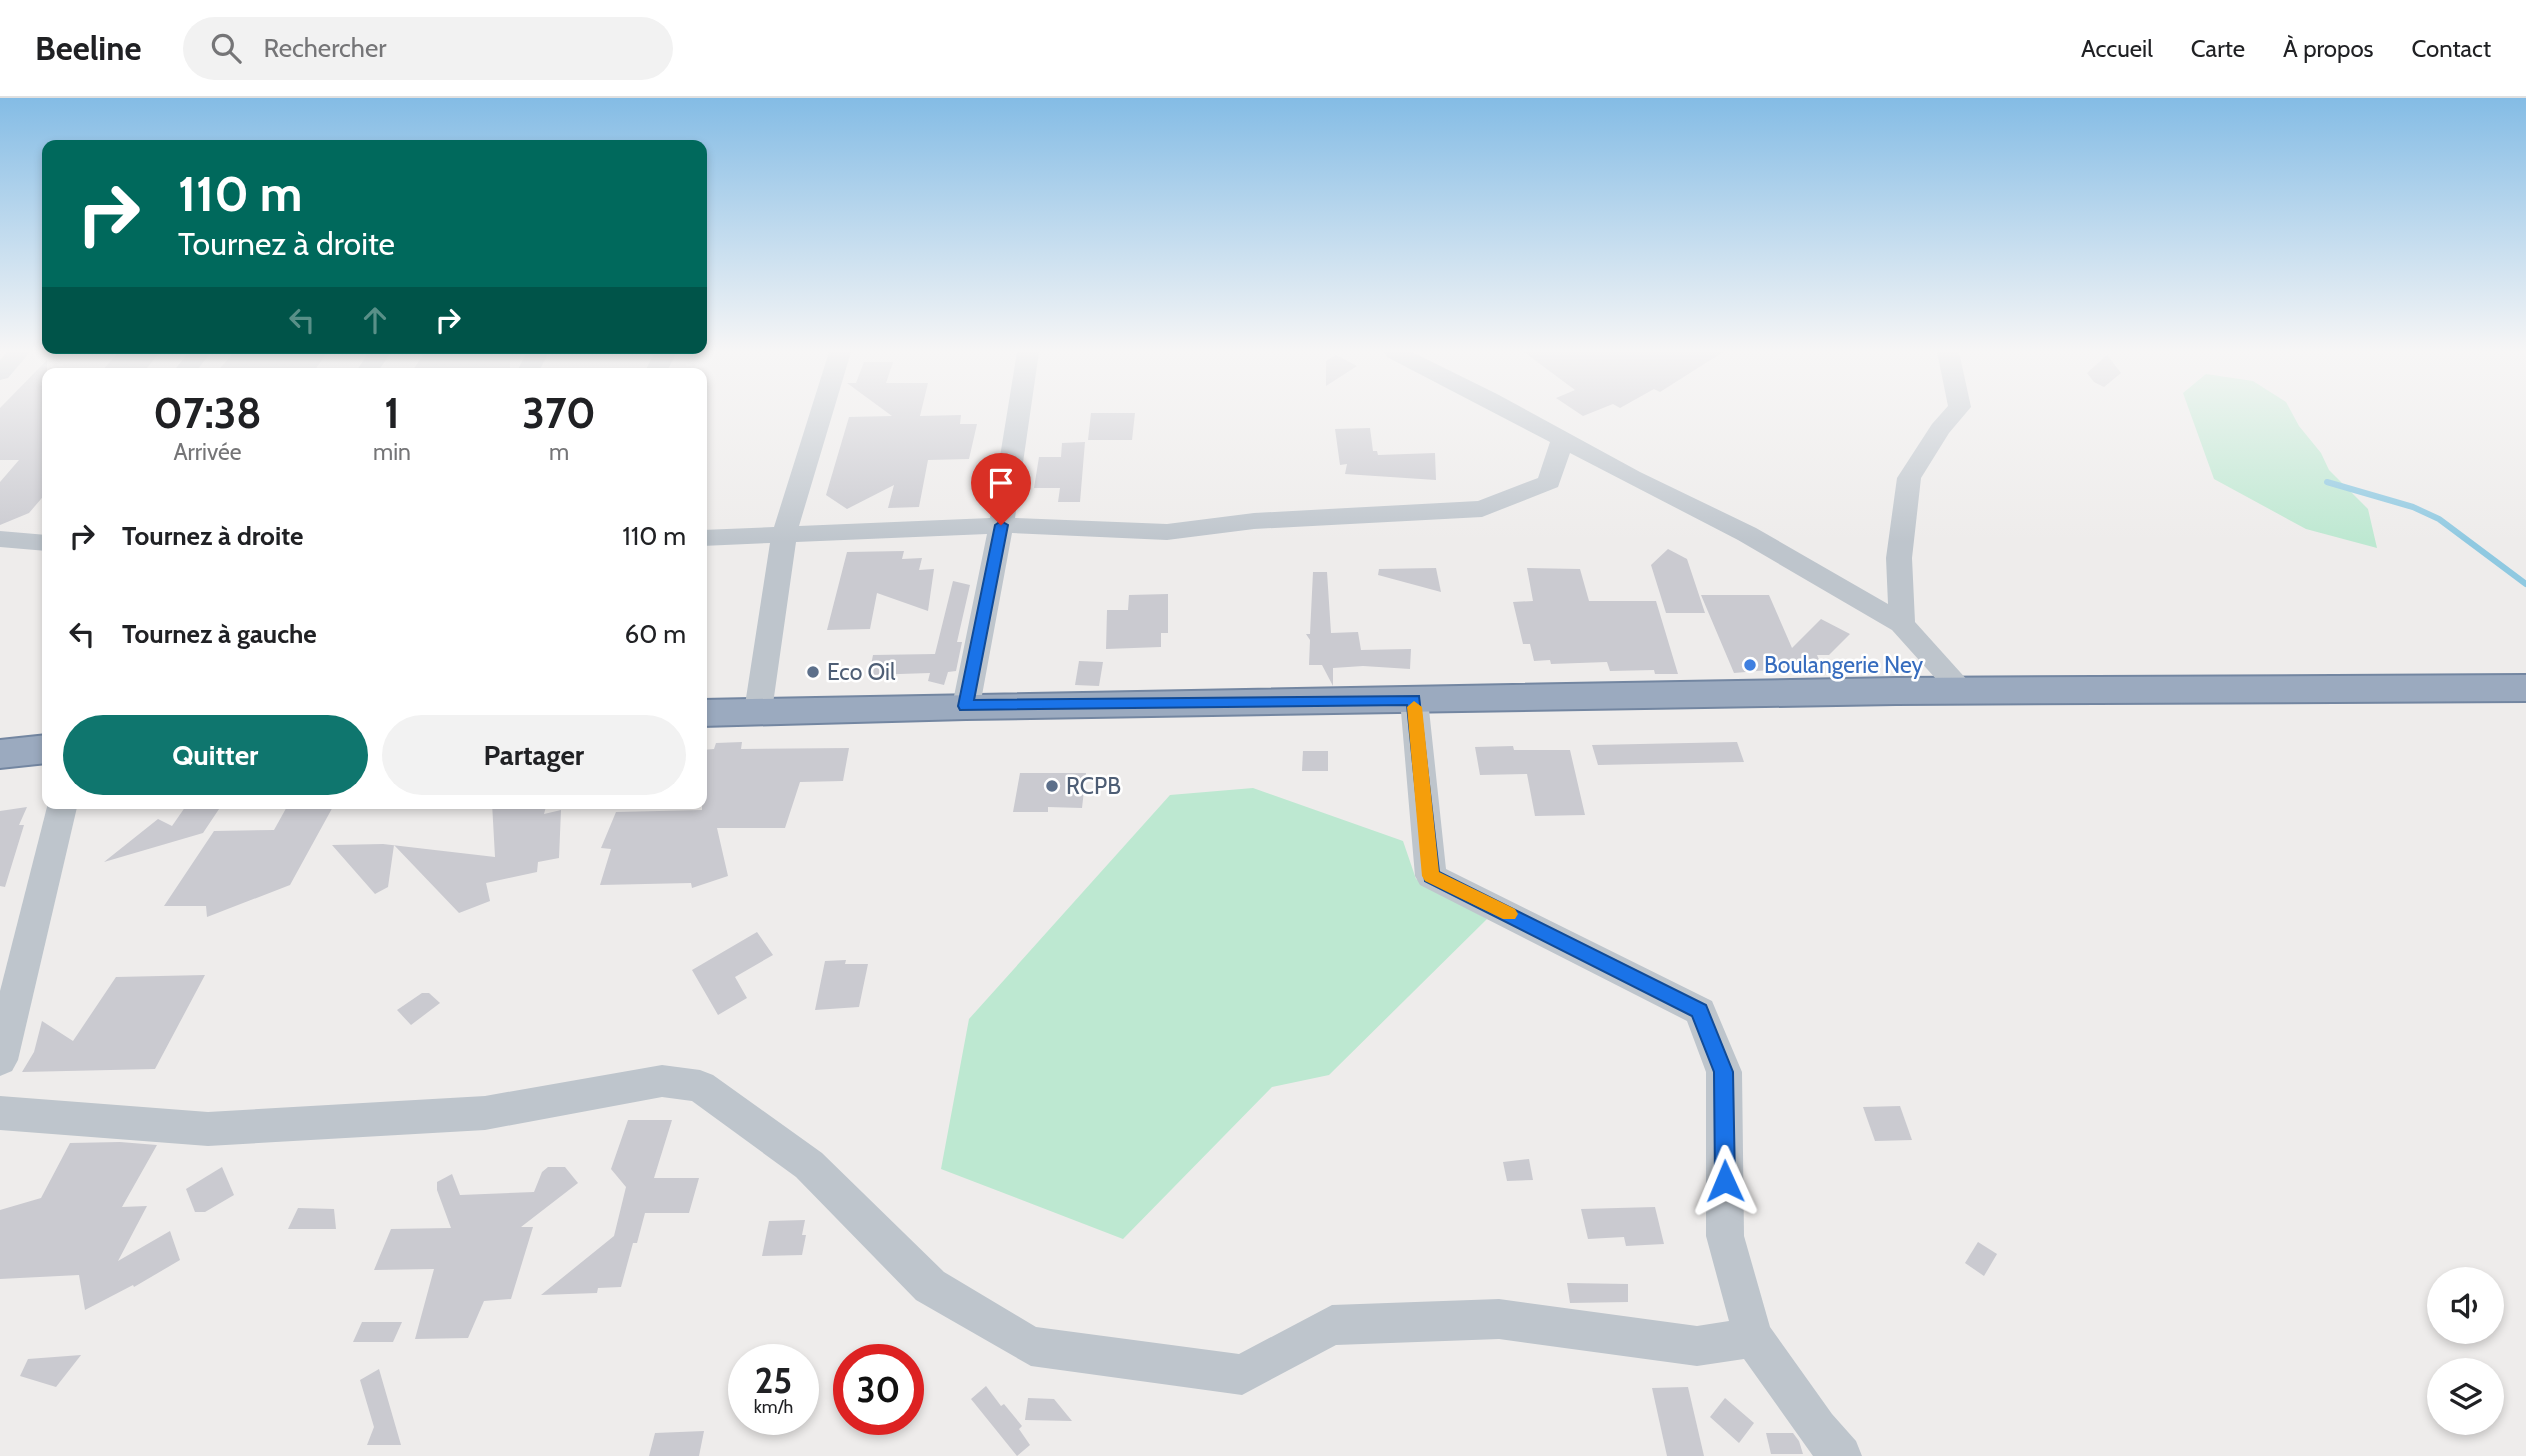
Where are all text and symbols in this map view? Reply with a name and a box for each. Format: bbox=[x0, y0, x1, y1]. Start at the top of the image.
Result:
search box bbox=[183, 17, 673, 80]
text: Beeline bbox=[35, 28, 141, 68]
icon: search bbox=[207, 29, 245, 67]
text: Rechercher bbox=[263, 32, 386, 64]
text: Accueil bbox=[2081, 34, 2153, 63]
text: Carte bbox=[2191, 34, 2245, 63]
text: À propos bbox=[2283, 34, 2374, 63]
text: Contact bbox=[2412, 34, 2491, 63]
text: 110 m bbox=[178, 164, 302, 223]
icon: right bbox=[63, 168, 154, 259]
text: Tournez à droite bbox=[178, 224, 395, 263]
icon: left bbox=[283, 301, 321, 339]
icon: ahead bbox=[356, 301, 394, 339]
icon: right bbox=[429, 301, 467, 339]
text: 07:38 bbox=[153, 387, 262, 439]
text: 1 bbox=[384, 387, 400, 439]
text: 370 bbox=[522, 387, 596, 439]
text: Arrivée bbox=[173, 438, 242, 466]
text: min bbox=[373, 438, 411, 466]
text: m bbox=[549, 438, 569, 466]
pin bbox=[971, 453, 1031, 525]
icon: arrive bbox=[982, 464, 1020, 502]
icon: right bbox=[63, 517, 101, 555]
text: Tournez à droite bbox=[122, 520, 304, 552]
text: 110 m bbox=[622, 520, 686, 552]
icon: left bbox=[63, 615, 101, 653]
text: Tournez à gauche bbox=[122, 618, 317, 650]
text: 60 m bbox=[624, 618, 686, 650]
place label: Boulangerie Ney bbox=[1764, 651, 1924, 679]
marker: Boulangerie Ney bbox=[1742, 657, 1758, 673]
place label: Eco Oil bbox=[827, 658, 896, 686]
marker: Eco Oil bbox=[805, 664, 821, 680]
button: Quitter bbox=[63, 715, 368, 795]
button: Partager bbox=[382, 715, 686, 795]
place label: RCPB bbox=[1066, 772, 1121, 800]
marker: RCPB bbox=[1044, 778, 1060, 794]
position arrow bbox=[1688, 1144, 1762, 1218]
map controls bbox=[2427, 1267, 2504, 1435]
button: sound bbox=[2427, 1267, 2504, 1344]
speed limit sign: 30 bbox=[833, 1344, 924, 1435]
button: layers bbox=[2427, 1358, 2504, 1435]
text: 25 bbox=[755, 1359, 792, 1402]
text: km/h bbox=[754, 1396, 793, 1418]

